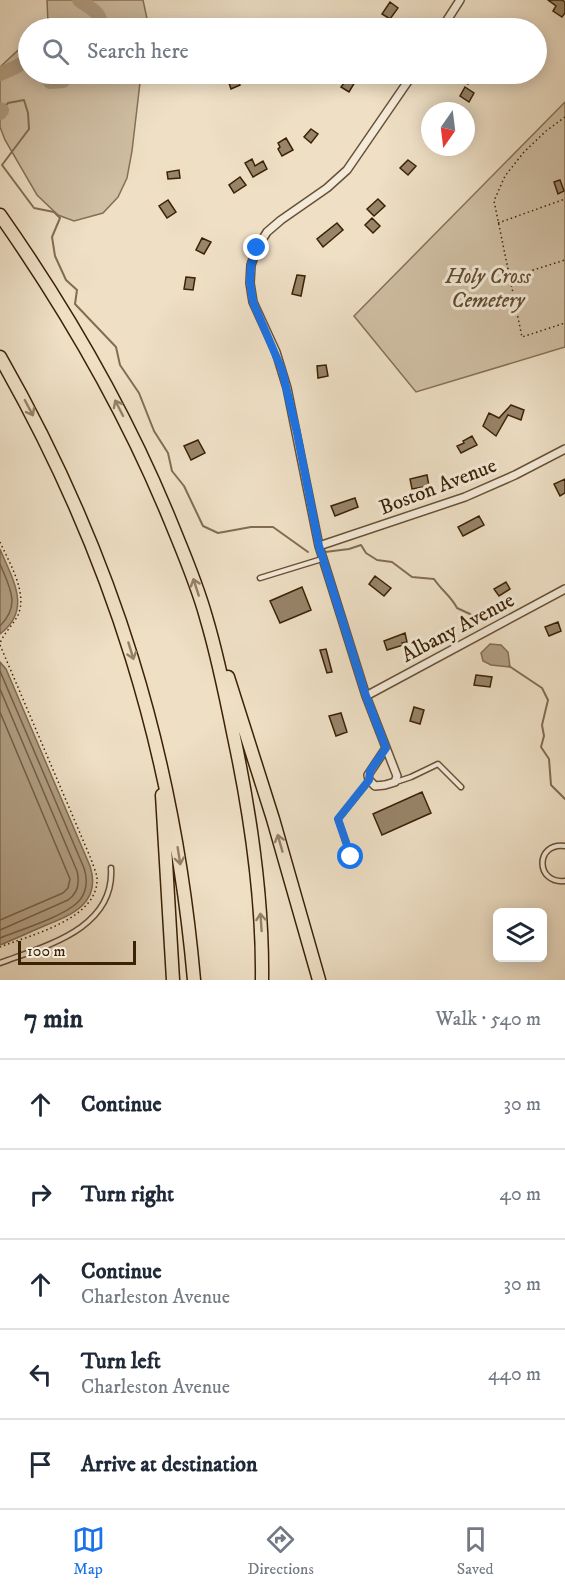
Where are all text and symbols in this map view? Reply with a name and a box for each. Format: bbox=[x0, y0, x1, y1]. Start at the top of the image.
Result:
search box bbox=[18, 18, 547, 84]
icon: search bbox=[39, 35, 72, 68]
text: Search here bbox=[87, 38, 189, 65]
north arrow bbox=[421, 102, 475, 156]
route end bbox=[243, 234, 269, 260]
park label: Holy Cross Cemetery bbox=[444, 264, 531, 314]
one-way arrow bbox=[23, 399, 35, 417]
one-way arrow bbox=[113, 399, 124, 417]
street label: Boston Avenue bbox=[376, 453, 501, 521]
one-way arrow bbox=[190, 578, 201, 596]
street label: Albany Avenue bbox=[397, 587, 519, 669]
one-way arrow bbox=[126, 641, 137, 660]
one-way arrow bbox=[274, 834, 285, 853]
route start bbox=[337, 843, 363, 869]
one-way arrow bbox=[174, 845, 185, 865]
map controls bbox=[493, 908, 547, 962]
button: layers bbox=[493, 908, 547, 962]
one-way arrow bbox=[256, 912, 267, 932]
scale bar bbox=[18, 938, 136, 965]
text: 100 m bbox=[27, 941, 66, 961]
text: 7 min bbox=[24, 1003, 83, 1036]
text: Walk · 540 m bbox=[436, 1007, 541, 1032]
icon: ahead bbox=[24, 1088, 57, 1121]
text: Continue bbox=[81, 1091, 162, 1118]
text: 30 m bbox=[503, 1092, 541, 1117]
icon: right bbox=[24, 1178, 57, 1211]
text: Turn right bbox=[81, 1181, 174, 1208]
text: 40 m bbox=[499, 1182, 541, 1207]
text: Continue bbox=[81, 1258, 162, 1285]
icon: ahead bbox=[24, 1268, 57, 1301]
text: 30 m bbox=[503, 1272, 541, 1297]
text: Charleston Avenue bbox=[81, 1285, 230, 1310]
text: Turn left bbox=[81, 1348, 161, 1375]
icon: left bbox=[24, 1358, 57, 1391]
text: 440 m bbox=[488, 1362, 541, 1387]
text: Charleston Avenue bbox=[81, 1375, 230, 1400]
icon: arrive bbox=[24, 1448, 57, 1481]
text: Arrive at destination bbox=[81, 1451, 258, 1478]
tab: Map bbox=[72, 1523, 105, 1579]
tab: Directions bbox=[248, 1523, 314, 1579]
tab: Saved bbox=[457, 1523, 494, 1579]

